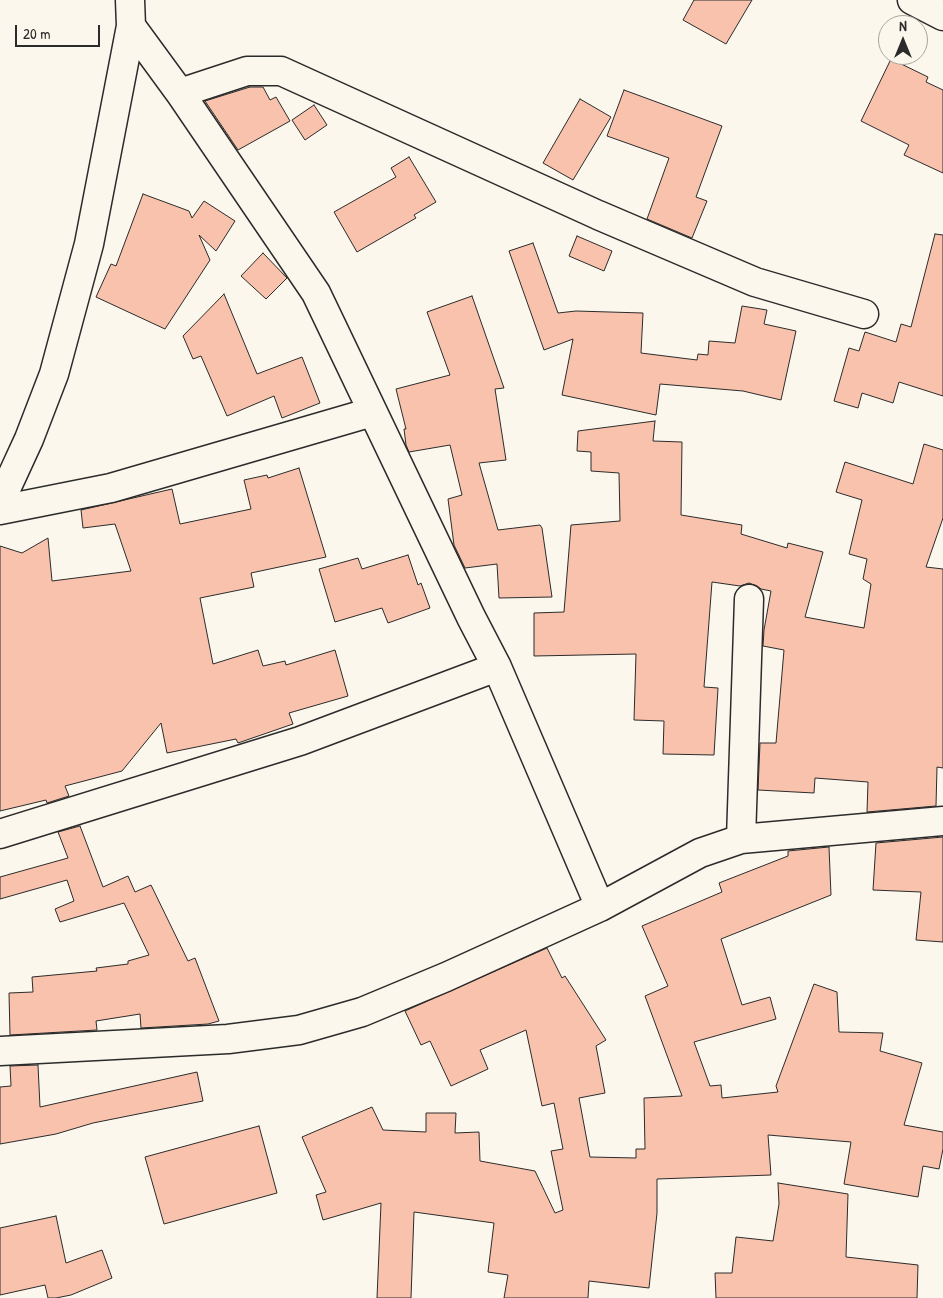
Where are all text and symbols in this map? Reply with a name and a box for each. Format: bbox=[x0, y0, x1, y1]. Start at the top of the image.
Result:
scale bar bbox=[18, 15, 102, 47]
north arrow bbox=[878, 15, 928, 65]
text: N bbox=[899, 16, 907, 35]
text: 20 m bbox=[23, 23, 50, 44]

